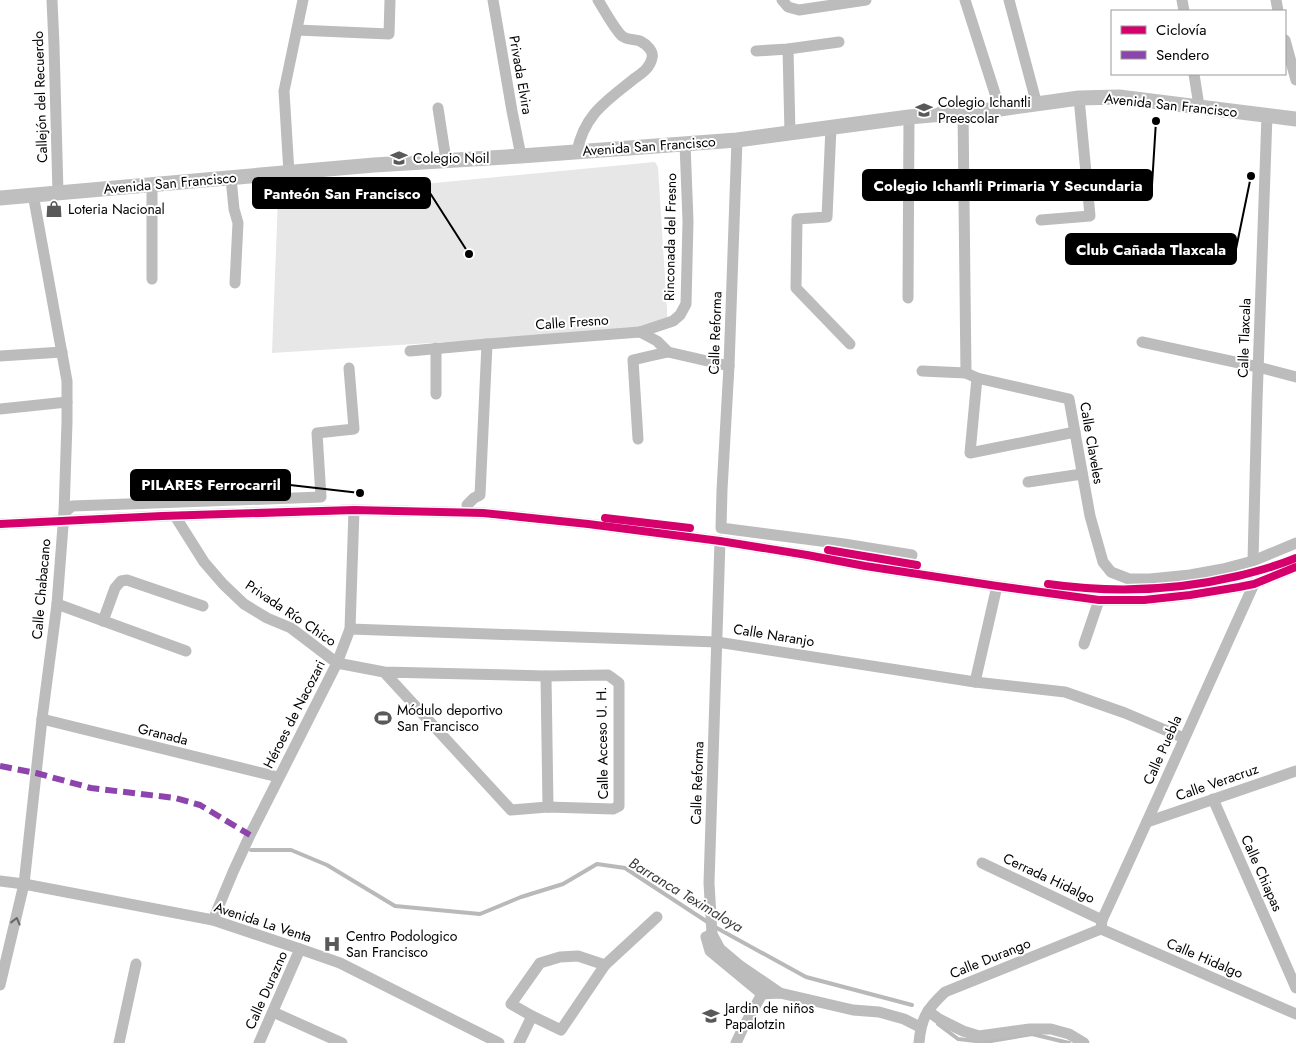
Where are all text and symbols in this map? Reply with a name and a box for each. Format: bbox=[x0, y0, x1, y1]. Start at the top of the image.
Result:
legend bbox=[1111, 10, 1286, 75]
text: Ciclovía bbox=[1156, 19, 1206, 41]
street label: Callejón del Recuerdo bbox=[28, 30, 52, 163]
street label: Privada Elvira bbox=[504, 34, 538, 116]
text: Sendero bbox=[1156, 44, 1209, 66]
street label: Avenida San Francisco bbox=[1104, 88, 1239, 122]
place label: Colegio Ichantli Preescolar bbox=[938, 92, 1031, 128]
school or university icon: Colegio Ichantli Preescolar bbox=[914, 100, 934, 120]
street label: Avenida San Francisco bbox=[582, 131, 717, 161]
school or university icon: Colegio Noil bbox=[389, 148, 409, 168]
place label: Colegio Noil bbox=[413, 148, 489, 168]
street label: Avenida San Francisco bbox=[103, 167, 238, 199]
callout: Colegio Ichantli Primaria Y Secundaria bbox=[863, 170, 1152, 200]
street label: Rinconada del Fresno bbox=[659, 173, 681, 301]
text: Colegio Ichantli Primaria Y Secundaria bbox=[874, 175, 1142, 197]
callout: Panteón San Francisco bbox=[253, 178, 430, 208]
text: Panteón San Francisco bbox=[263, 183, 421, 205]
shop icon: Loteria Nacional bbox=[44, 199, 64, 219]
place label: Loteria Nacional bbox=[68, 199, 165, 219]
callout: Club Cañada Tlaxcala bbox=[1066, 234, 1236, 264]
text: Club Cañada Tlaxcala bbox=[1076, 239, 1226, 261]
street label: Calle Reforma bbox=[704, 291, 726, 375]
street label: Calle Tlaxcala bbox=[1233, 298, 1255, 378]
street label: Calle Fresno bbox=[535, 309, 610, 335]
street label: Calle Claveles bbox=[1075, 400, 1109, 486]
callout: PILARES Ferrocarril bbox=[131, 470, 290, 500]
text: PILARES Ferrocarril bbox=[141, 474, 281, 496]
street label: Calle Chabacano bbox=[27, 537, 55, 640]
street label: Privada Río Chico bbox=[242, 575, 341, 651]
street label: Calle Naranjo bbox=[732, 619, 816, 651]
street label: Héroes de Nacozari bbox=[258, 656, 330, 772]
street label: Calle Acceso U. H. bbox=[591, 686, 613, 800]
place label: Módulo deportivo San Francisco bbox=[397, 700, 503, 736]
sports icon: Módulo deportivo San Francisco bbox=[373, 708, 393, 728]
street label: Calle Puebla bbox=[1138, 712, 1186, 788]
street label: Granada bbox=[136, 718, 190, 750]
street label: Calle Reforma bbox=[686, 741, 708, 825]
street label: Calle Veracruz bbox=[1173, 758, 1262, 806]
street label: Calle Chiapas bbox=[1236, 832, 1288, 915]
street label: Cerrada Hidalgo bbox=[1000, 848, 1099, 908]
water label: Barranca Teximaloya bbox=[625, 852, 748, 938]
street label: Avenida La Venta bbox=[212, 897, 314, 947]
one-way arrow bbox=[10, 917, 20, 925]
place label: Centro Podologico San Francisco bbox=[346, 926, 458, 962]
street label: Calle Durango bbox=[947, 933, 1034, 983]
street label: Calle Hidalgo bbox=[1164, 933, 1247, 983]
hospital icon: Centro Podologico San Francisco bbox=[322, 934, 342, 954]
street label: Calle Durazno bbox=[240, 947, 292, 1032]
place label: Jardin de niños Papalotzin bbox=[723, 998, 814, 1034]
school or university icon: Jardin de niños Papalotzin bbox=[701, 1006, 721, 1026]

